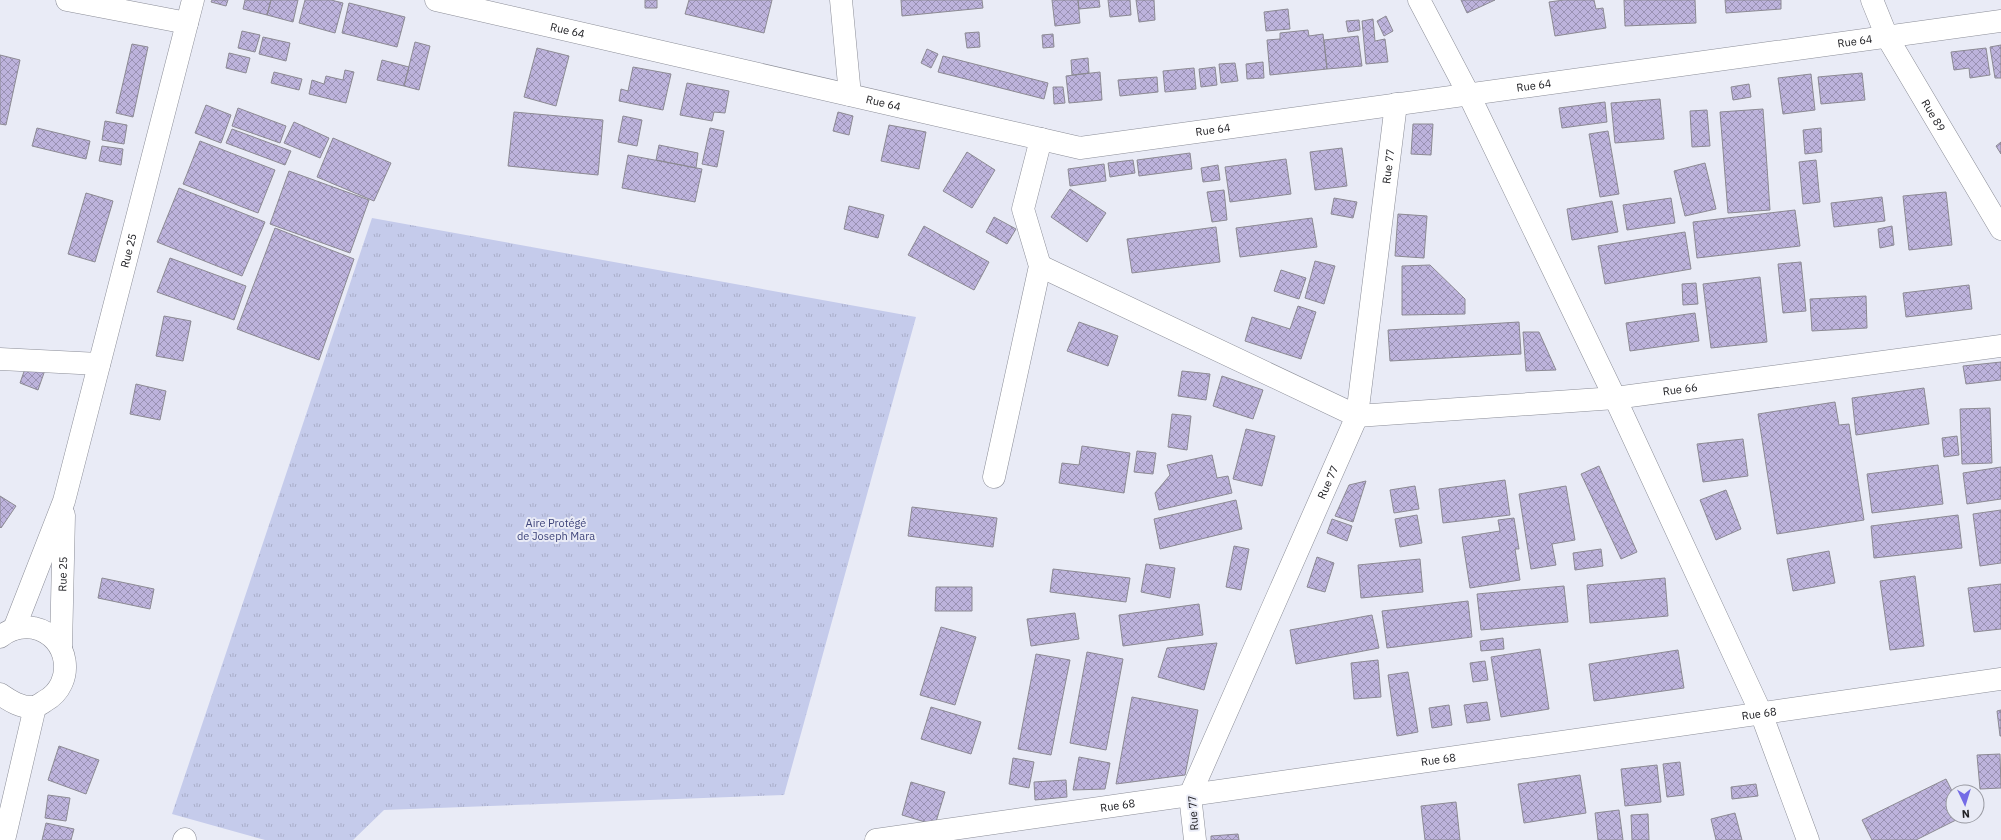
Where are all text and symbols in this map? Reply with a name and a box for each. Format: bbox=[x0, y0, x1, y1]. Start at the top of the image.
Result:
street label: Rue 64 bbox=[549, 19, 587, 41]
street label: Rue 64 bbox=[1837, 32, 1874, 50]
street label: Rue 64 bbox=[1516, 76, 1553, 95]
street label: Rue 64 bbox=[865, 92, 902, 114]
street label: Rue 89 bbox=[1919, 97, 1948, 134]
street label: Rue 64 bbox=[1195, 120, 1232, 139]
street label: Rue 77 bbox=[1379, 148, 1397, 185]
street label: Rue 25 bbox=[117, 232, 140, 269]
street label: Rue 66 bbox=[1662, 380, 1698, 399]
street label: Rue 77 bbox=[1314, 463, 1341, 501]
park label: Aire Protégé de Joseph Mara bbox=[517, 516, 595, 543]
street label: Rue 25 bbox=[55, 556, 70, 592]
street label: Rue 68 bbox=[1741, 704, 1777, 723]
street label: Rue 68 bbox=[1420, 750, 1457, 769]
north arrow bbox=[1945, 784, 1985, 824]
street label: Rue 77 bbox=[1185, 795, 1201, 831]
street label: Rue 68 bbox=[1099, 796, 1136, 815]
text: N bbox=[1961, 807, 1970, 821]

